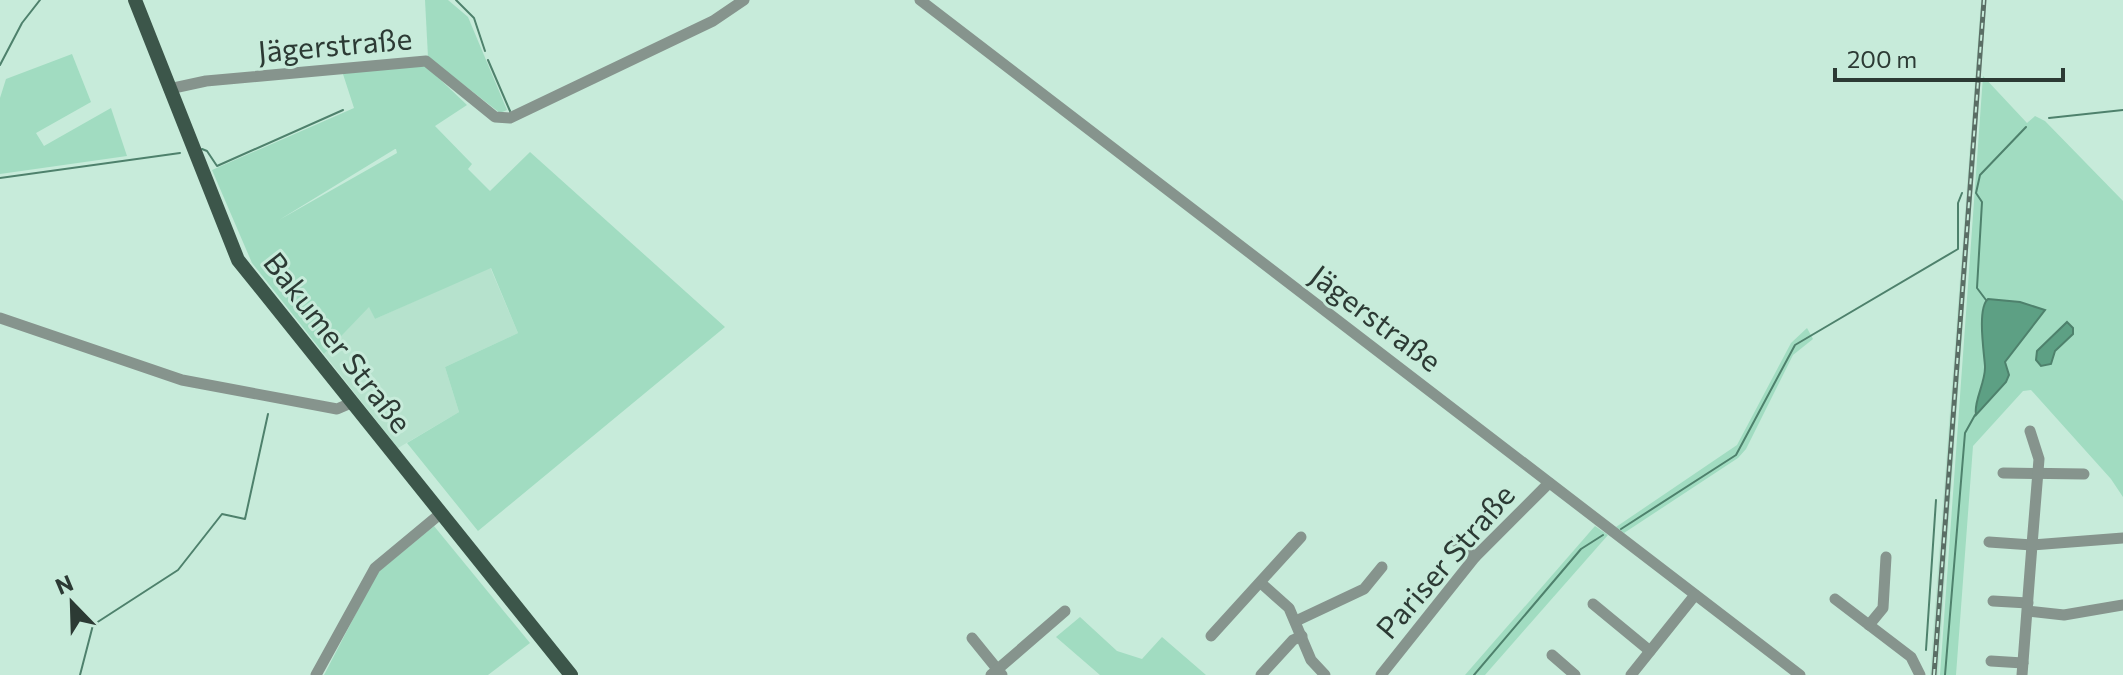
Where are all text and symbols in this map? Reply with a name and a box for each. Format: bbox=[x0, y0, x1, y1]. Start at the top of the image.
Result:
street label: Jägerstraße bbox=[256, 18, 413, 69]
scale bar bbox=[1835, 32, 2063, 82]
text: 200 m bbox=[1847, 44, 1917, 73]
street label: Bakumer Straße bbox=[257, 244, 421, 439]
street label: Jägerstraße bbox=[1304, 256, 1449, 378]
street label: Pariser Straße bbox=[1367, 476, 1521, 645]
north arrow bbox=[32, 563, 112, 643]
text: N bbox=[51, 568, 77, 600]

